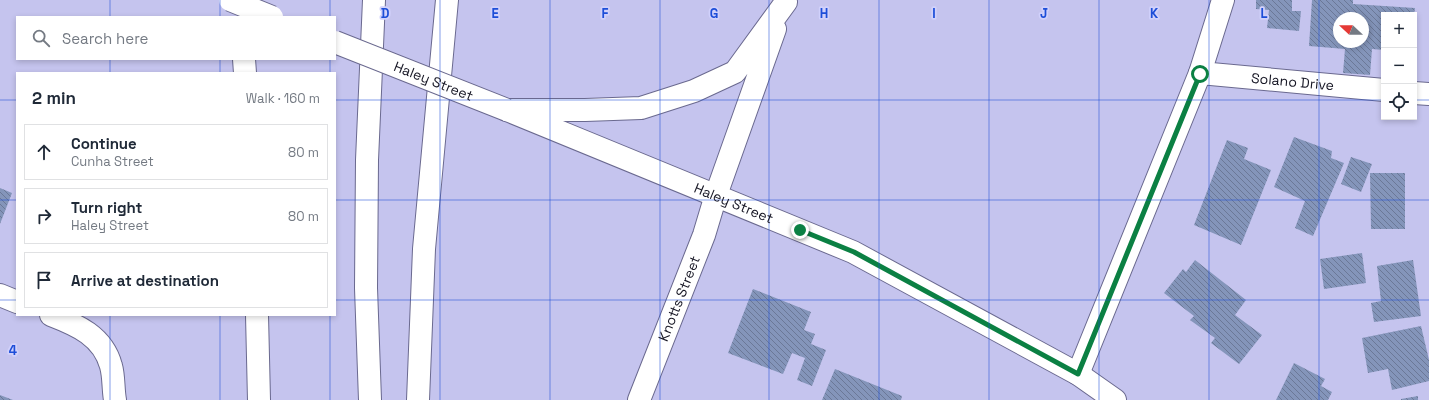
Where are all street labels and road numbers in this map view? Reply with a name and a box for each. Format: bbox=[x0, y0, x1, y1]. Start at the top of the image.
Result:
street label: Haley Street bbox=[391, 57, 476, 105]
street label: Solano Drive bbox=[1250, 69, 1335, 94]
street label: Haley Street bbox=[691, 179, 776, 227]
street label: Knotts Street bbox=[654, 253, 704, 344]

